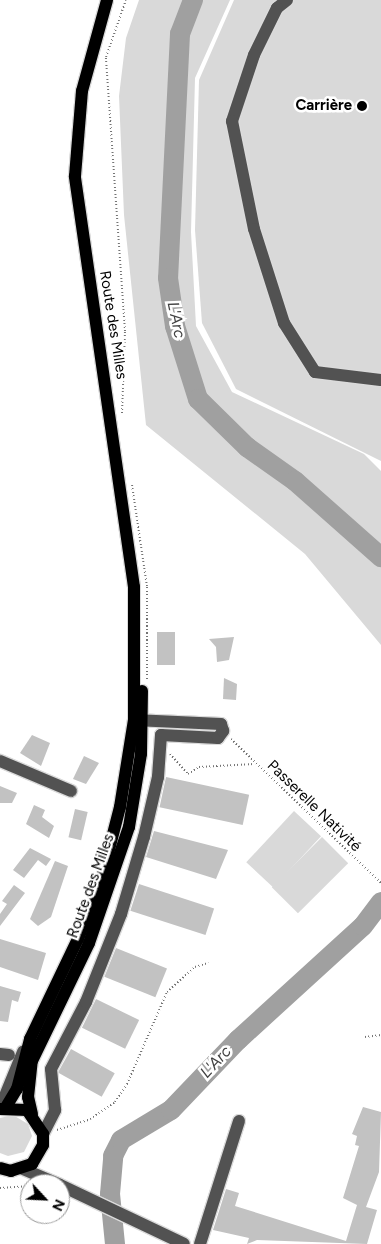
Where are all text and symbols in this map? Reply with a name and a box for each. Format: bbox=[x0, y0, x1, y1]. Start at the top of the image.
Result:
place label: Carrière bbox=[295, 97, 352, 115]
marker: Carrière bbox=[356, 100, 368, 112]
street label: Route des Milles bbox=[96, 269, 130, 381]
water label: L'Arc bbox=[163, 300, 189, 340]
street label: Passerelle Nativité bbox=[263, 757, 365, 855]
street label: Route des Milles bbox=[64, 831, 118, 941]
water label: L'Arc bbox=[197, 1042, 235, 1082]
north arrow bbox=[20, 1174, 70, 1224]
text: N bbox=[48, 1197, 68, 1214]

